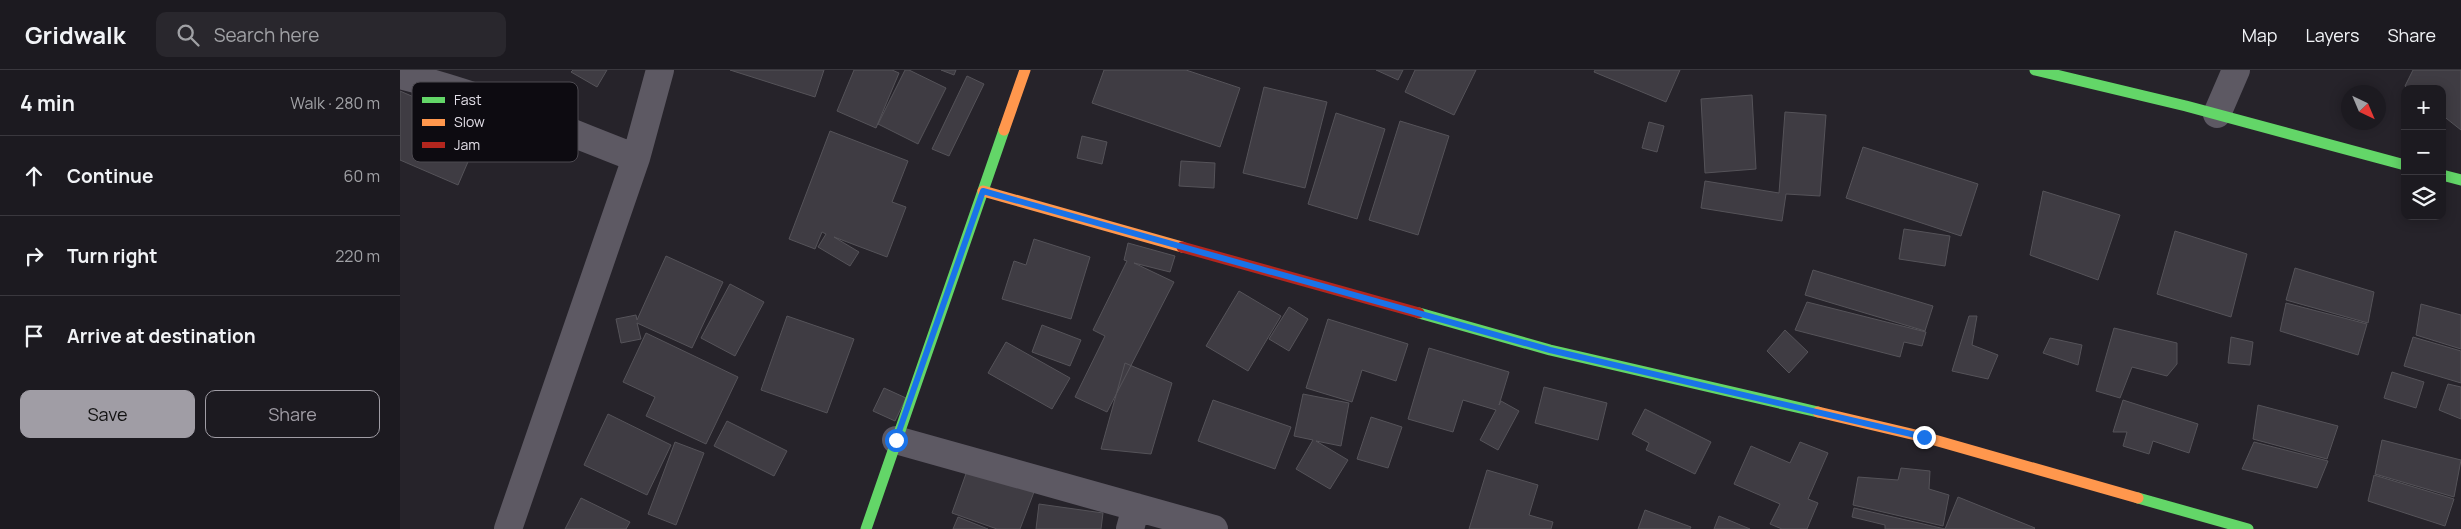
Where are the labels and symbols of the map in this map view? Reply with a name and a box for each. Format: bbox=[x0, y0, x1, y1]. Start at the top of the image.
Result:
legend bbox=[412, 82, 578, 162]
north arrow bbox=[2341, 85, 2386, 130]
text: Fast bbox=[454, 90, 482, 109]
text: Slow bbox=[454, 112, 485, 131]
text: Jam bbox=[454, 135, 480, 154]
route end bbox=[1913, 426, 1936, 449]
route start bbox=[885, 429, 908, 452]

